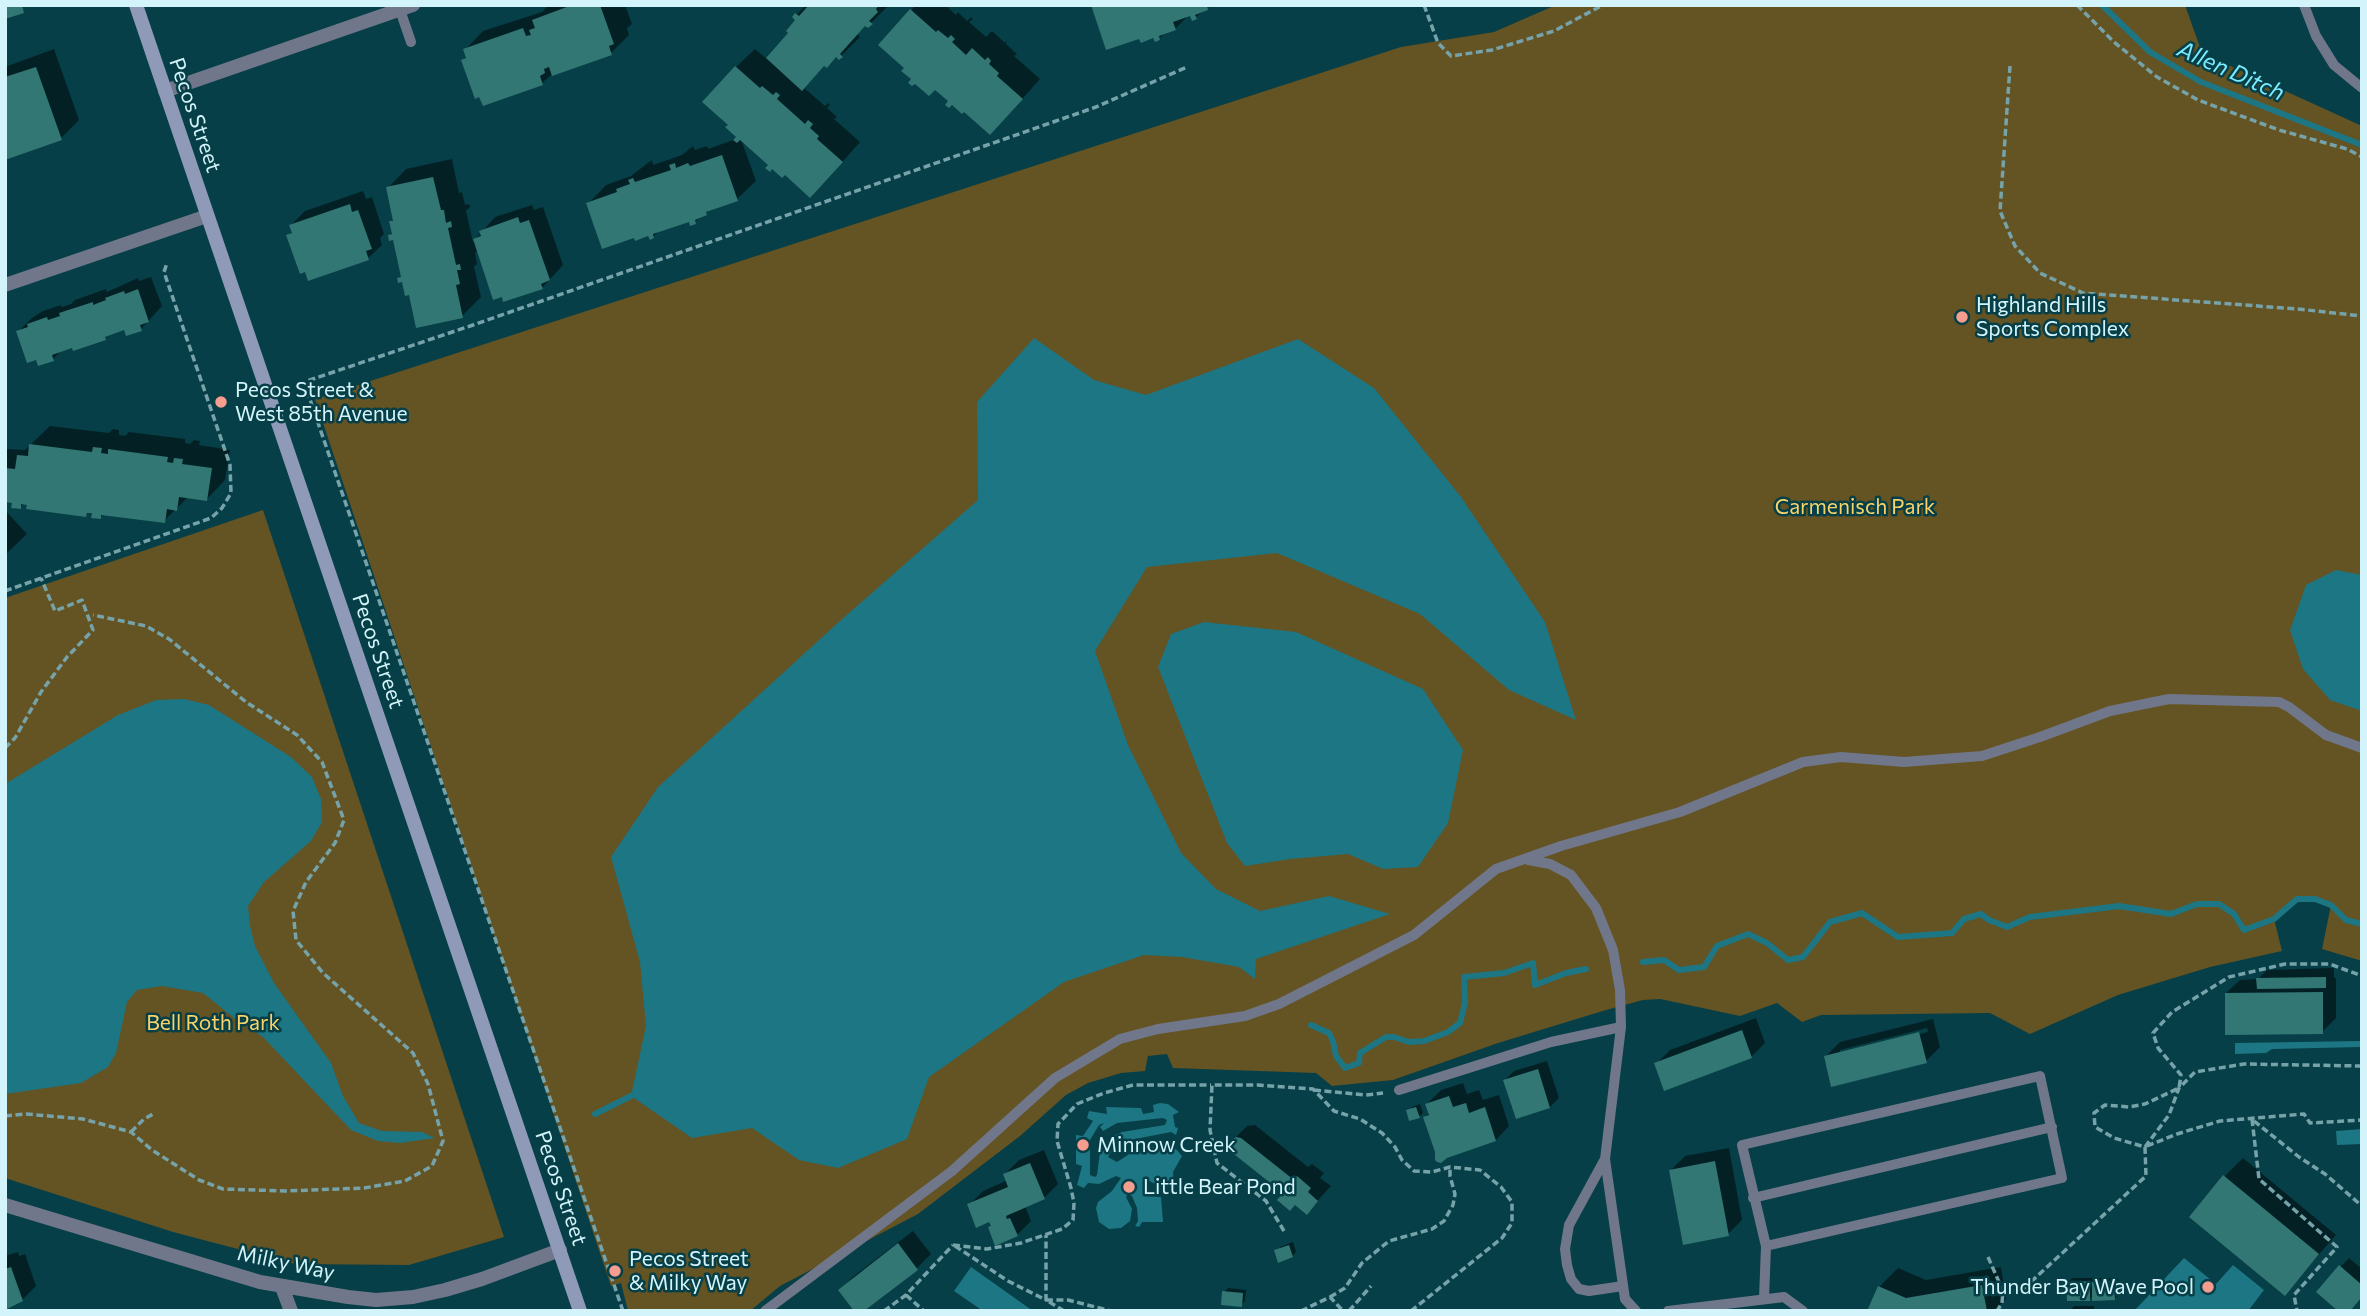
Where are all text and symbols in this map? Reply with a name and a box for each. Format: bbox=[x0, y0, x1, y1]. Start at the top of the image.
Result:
water label: Allen Ditch bbox=[2173, 35, 2289, 107]
street label: Pecos Street bbox=[164, 54, 226, 176]
place label: Highland Hills Sports Complex bbox=[1976, 292, 2129, 342]
marker: Highland Hills Sports Complex bbox=[1954, 309, 1970, 325]
place label: Pecos Street & West 85th Avenue bbox=[235, 377, 408, 427]
marker: Pecos Street & West 85th Avenue bbox=[213, 394, 229, 410]
park label: Carmenisch Park bbox=[1775, 494, 1935, 520]
street label: Pecos Street bbox=[347, 590, 409, 712]
park label: Bell Roth Park bbox=[146, 1010, 280, 1036]
street label: Pecos Street bbox=[530, 1127, 592, 1249]
place label: Minnow Creek bbox=[1097, 1132, 1236, 1158]
marker: Minnow Creek bbox=[1075, 1137, 1091, 1153]
place label: Little Bear Pond bbox=[1143, 1174, 1296, 1200]
marker: Little Bear Pond bbox=[1121, 1179, 1137, 1195]
street label: Milky Way bbox=[235, 1240, 337, 1286]
place label: Pecos Street & Milky Way bbox=[629, 1246, 749, 1296]
marker: Pecos Street & Milky Way bbox=[607, 1263, 623, 1279]
place label: Thunder Bay Wave Pool bbox=[1970, 1274, 2194, 1300]
marker: Thunder Bay Wave Pool bbox=[2200, 1279, 2216, 1295]

